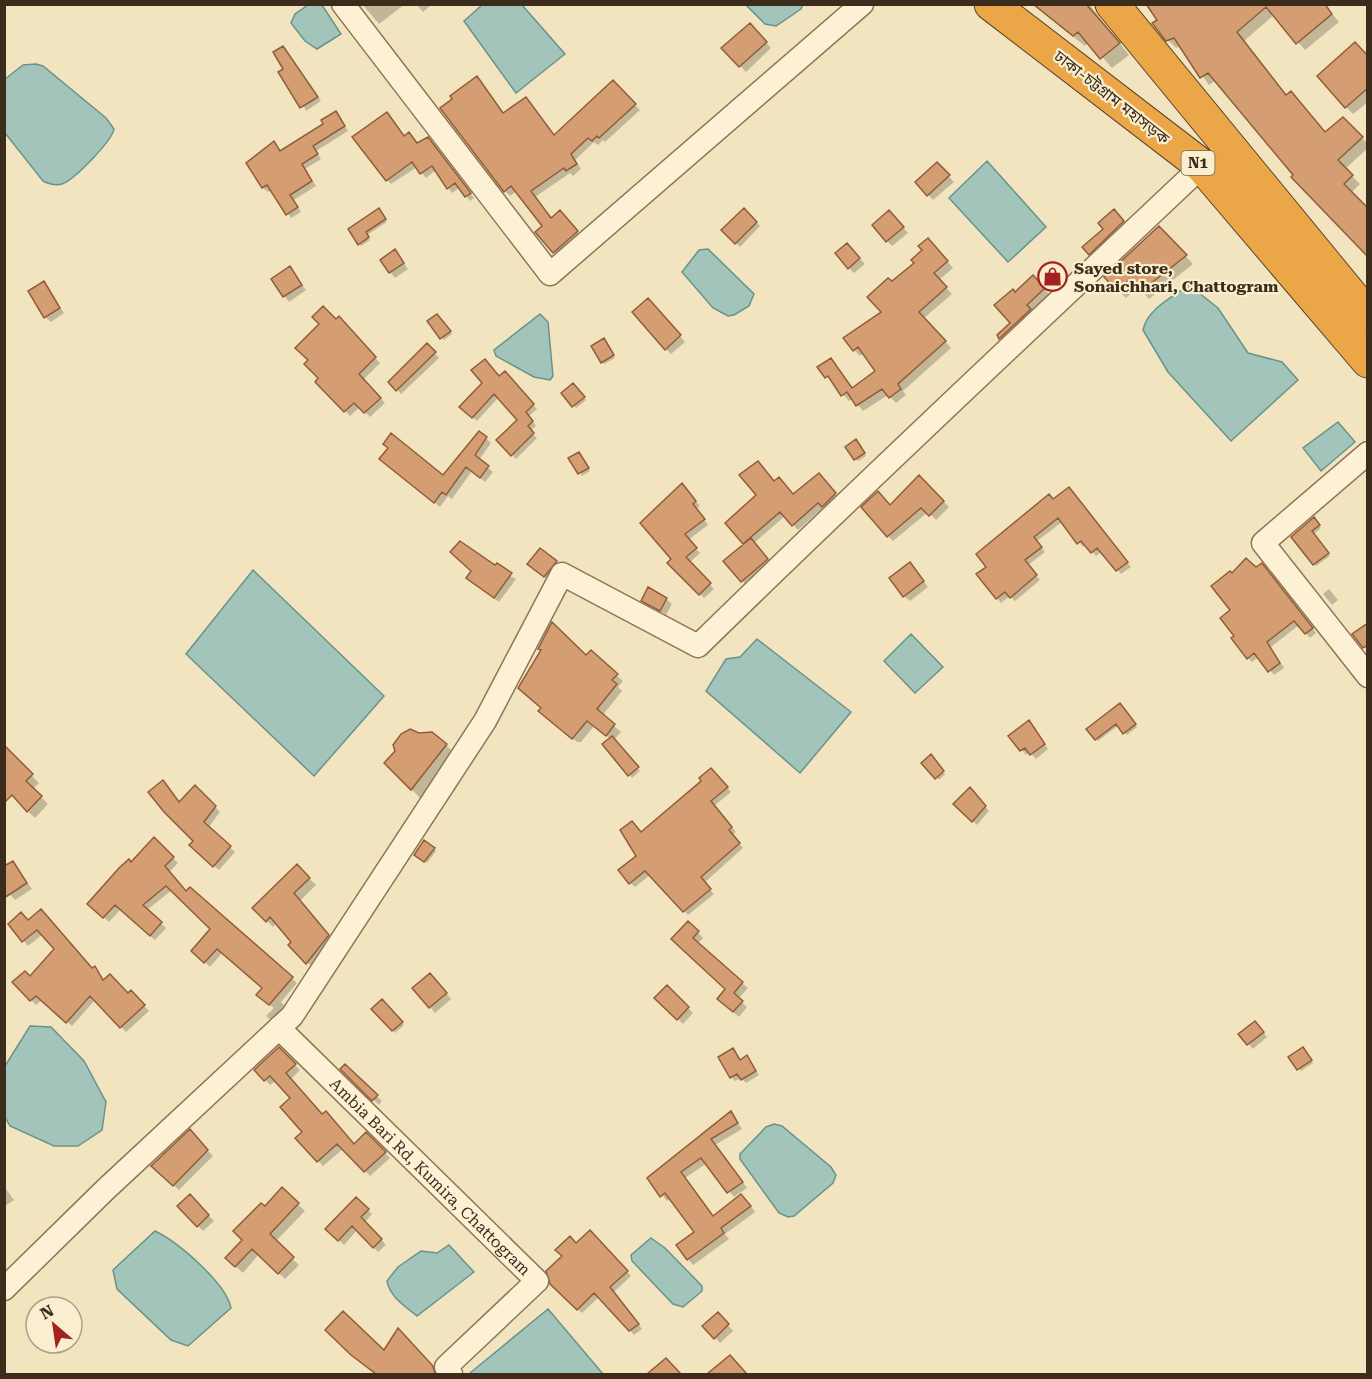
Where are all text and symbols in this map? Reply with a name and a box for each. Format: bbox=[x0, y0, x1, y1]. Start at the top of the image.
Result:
street label: ঢাকা-চট্টগ্রাম মহাসড়ক bbox=[1050, 46, 1174, 149]
road number: N1 bbox=[1182, 151, 1214, 175]
place label: Sayed store, Sonaichhari, Chattogram bbox=[1074, 259, 1279, 296]
shop icon: Sayed store, Sonaichhari, Chattogram bbox=[1037, 261, 1069, 293]
street label: Ambia Bari Rd, Kumira, Chattogram bbox=[326, 1074, 535, 1280]
north arrow bbox=[24, 1295, 84, 1355]
text: N bbox=[37, 1301, 57, 1324]

